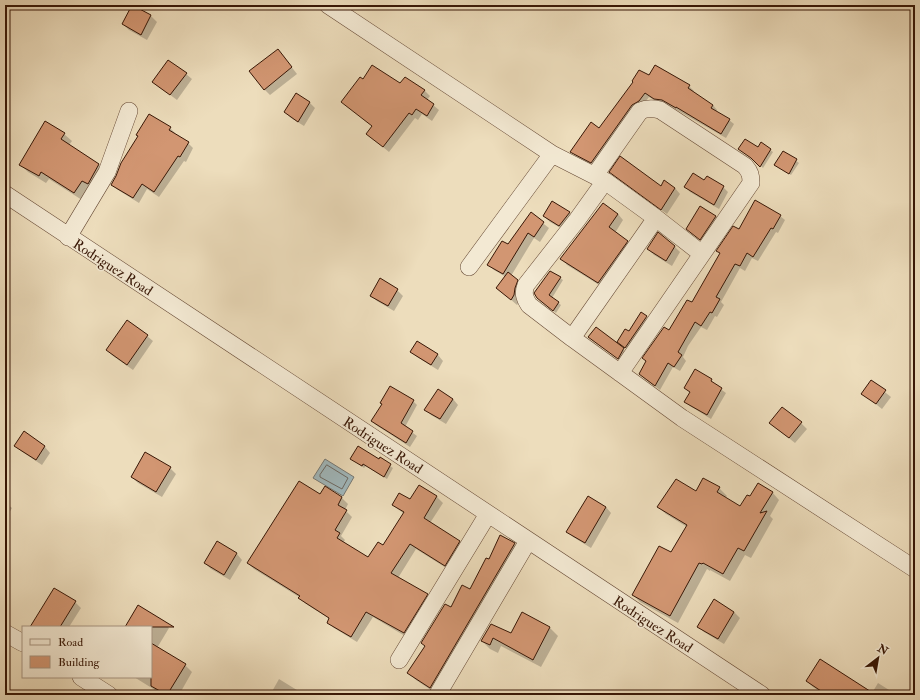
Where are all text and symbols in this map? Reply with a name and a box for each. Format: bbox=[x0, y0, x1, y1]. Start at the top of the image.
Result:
street label: Rodriguez Road bbox=[70, 235, 156, 300]
street label: Rodriguez Road bbox=[340, 413, 426, 478]
street label: Rodriguez Road bbox=[610, 592, 696, 657]
legend bbox=[22, 626, 152, 678]
text: Road bbox=[58, 635, 83, 650]
north arrow bbox=[858, 638, 898, 678]
text: N bbox=[874, 641, 891, 659]
text: Building bbox=[58, 655, 101, 670]

